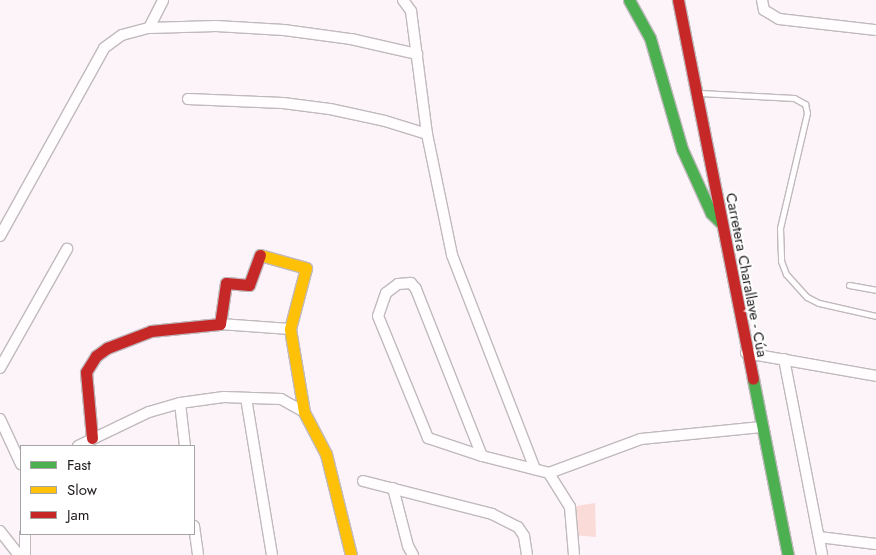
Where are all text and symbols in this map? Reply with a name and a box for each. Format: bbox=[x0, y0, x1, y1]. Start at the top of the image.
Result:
street label: Carretera Charallave - Cúa bbox=[721, 191, 771, 359]
legend bbox=[20, 445, 195, 535]
text: Fast bbox=[67, 454, 91, 476]
text: Slow bbox=[67, 479, 97, 501]
text: Jam bbox=[67, 504, 90, 526]

